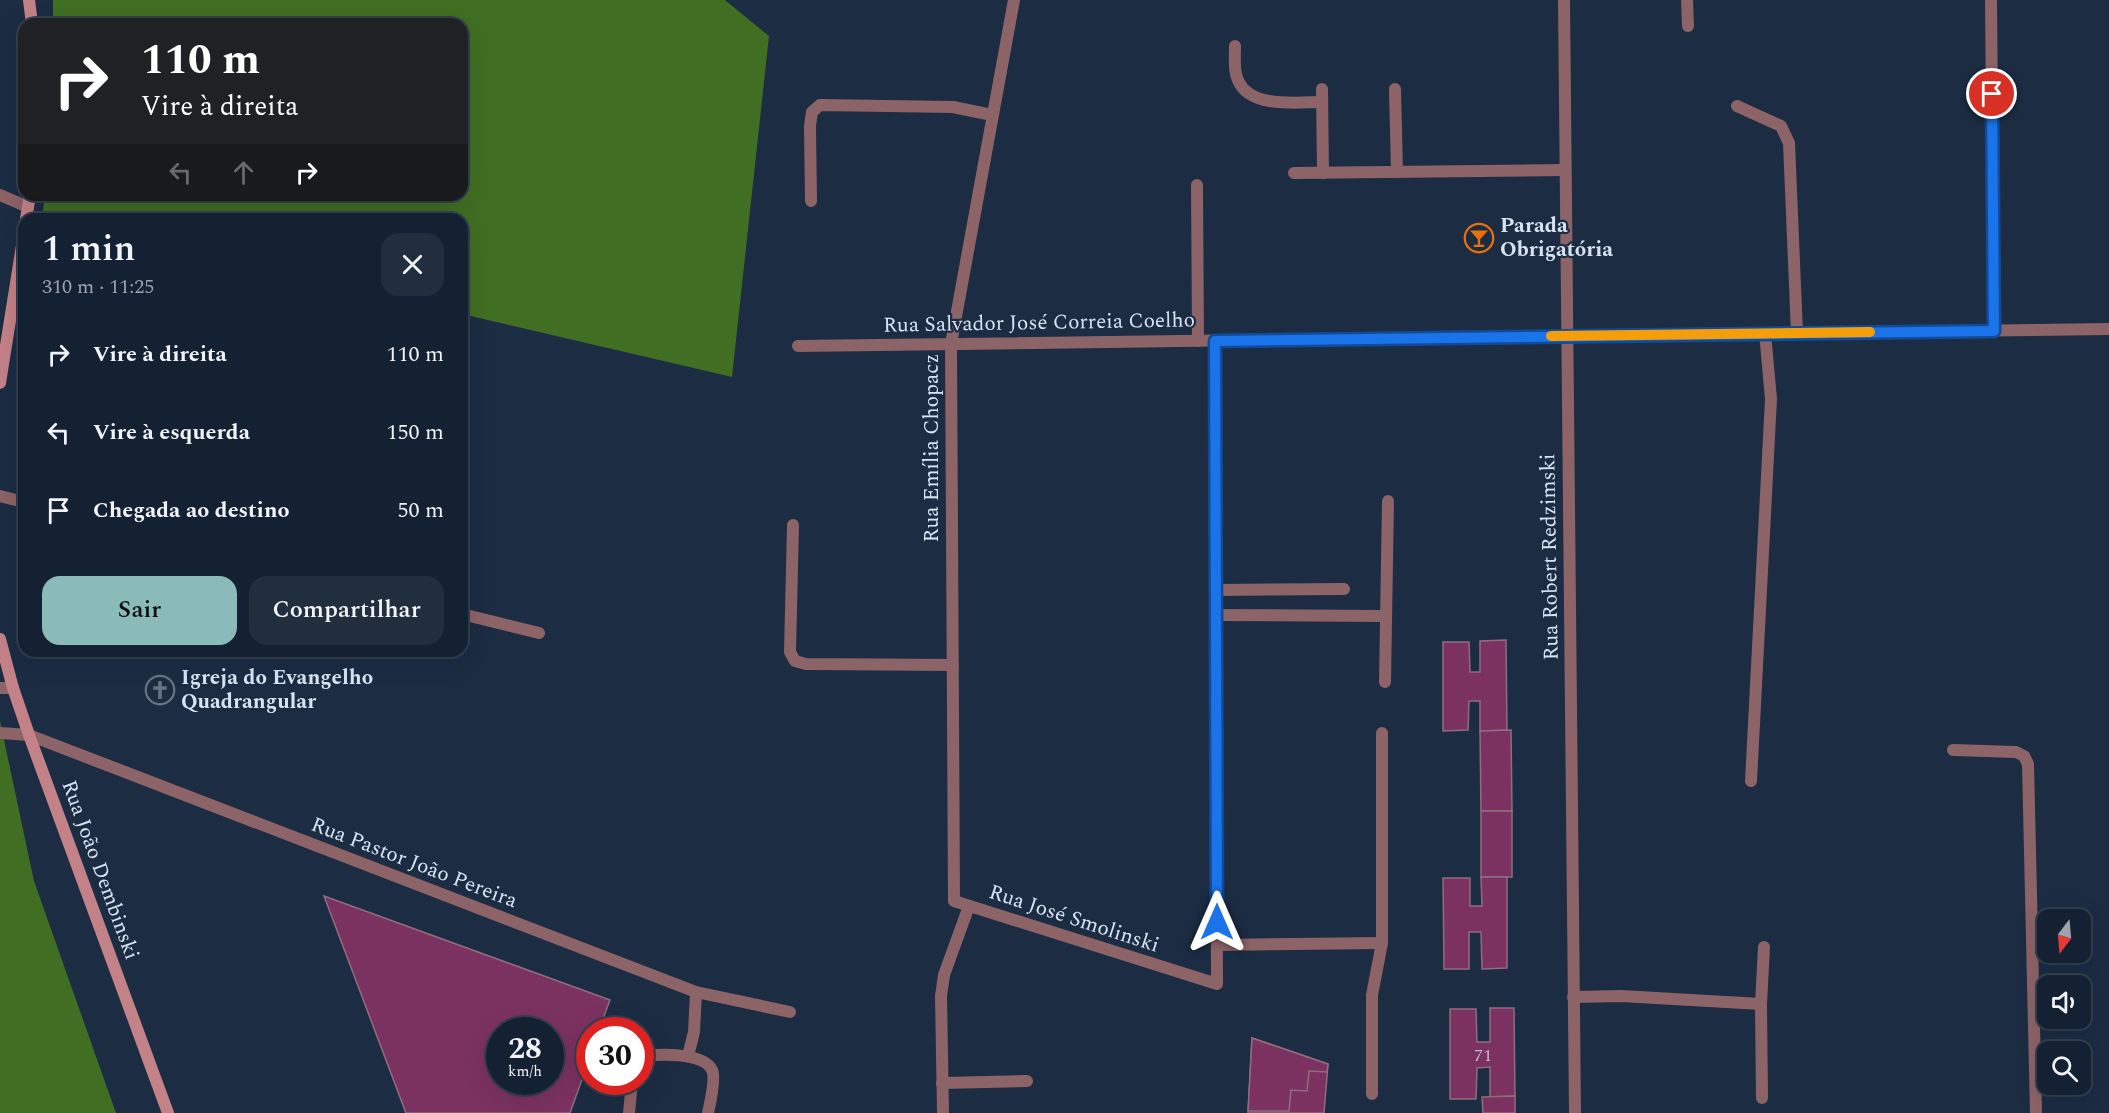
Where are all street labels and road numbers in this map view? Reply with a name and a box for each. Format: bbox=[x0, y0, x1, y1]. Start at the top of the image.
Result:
street label: Rua Salvador José Correia Coelho bbox=[883, 304, 1195, 342]
street label: Rua Emília Chopacz bbox=[916, 354, 948, 542]
street label: Rua Robert Redzimski bbox=[1532, 453, 1568, 661]
street label: Rua João Dembinski bbox=[53, 776, 147, 964]
street label: Rua Pastor João Pereira bbox=[306, 809, 523, 917]
street label: Rua José Smolinski bbox=[985, 876, 1163, 962]

